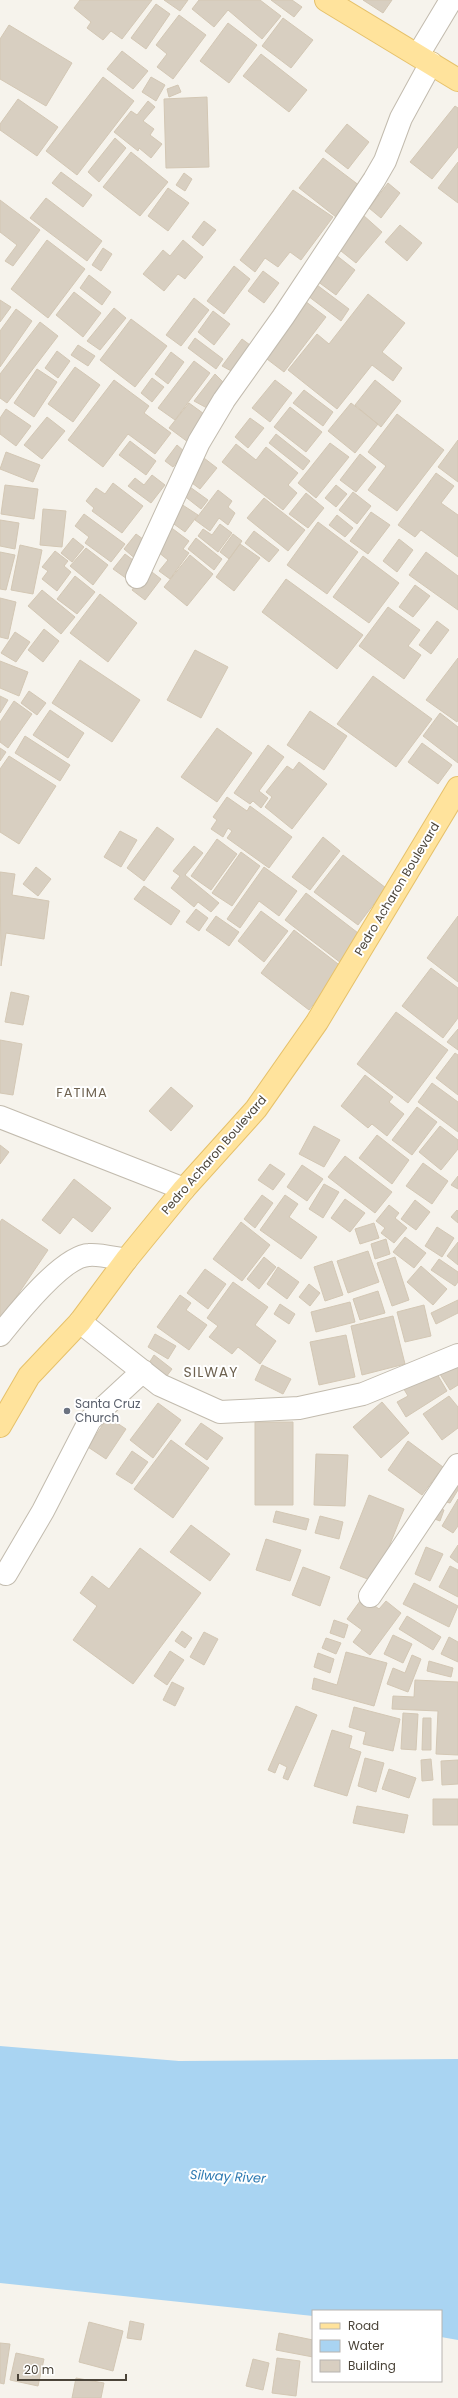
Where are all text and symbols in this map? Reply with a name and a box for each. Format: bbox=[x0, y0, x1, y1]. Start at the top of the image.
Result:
street label: Pedro Acharon Boulevard bbox=[350, 819, 443, 959]
district label: FATIMA bbox=[56, 1083, 108, 1102]
street label: Pedro Acharon Boulevard bbox=[157, 1092, 270, 1218]
district label: SILWAY bbox=[184, 1362, 239, 1382]
place label: Santa Cruz Church bbox=[75, 1395, 140, 1426]
marker: Santa Cruz Church bbox=[62, 1406, 72, 1416]
water label: Silway River bbox=[190, 2165, 268, 2188]
legend bbox=[312, 2310, 442, 2382]
text: Road bbox=[348, 2317, 379, 2334]
text: Water bbox=[348, 2337, 385, 2354]
scale bar bbox=[18, 2356, 126, 2382]
text: Building bbox=[348, 2357, 396, 2374]
text: 20 m bbox=[24, 2361, 54, 2378]

